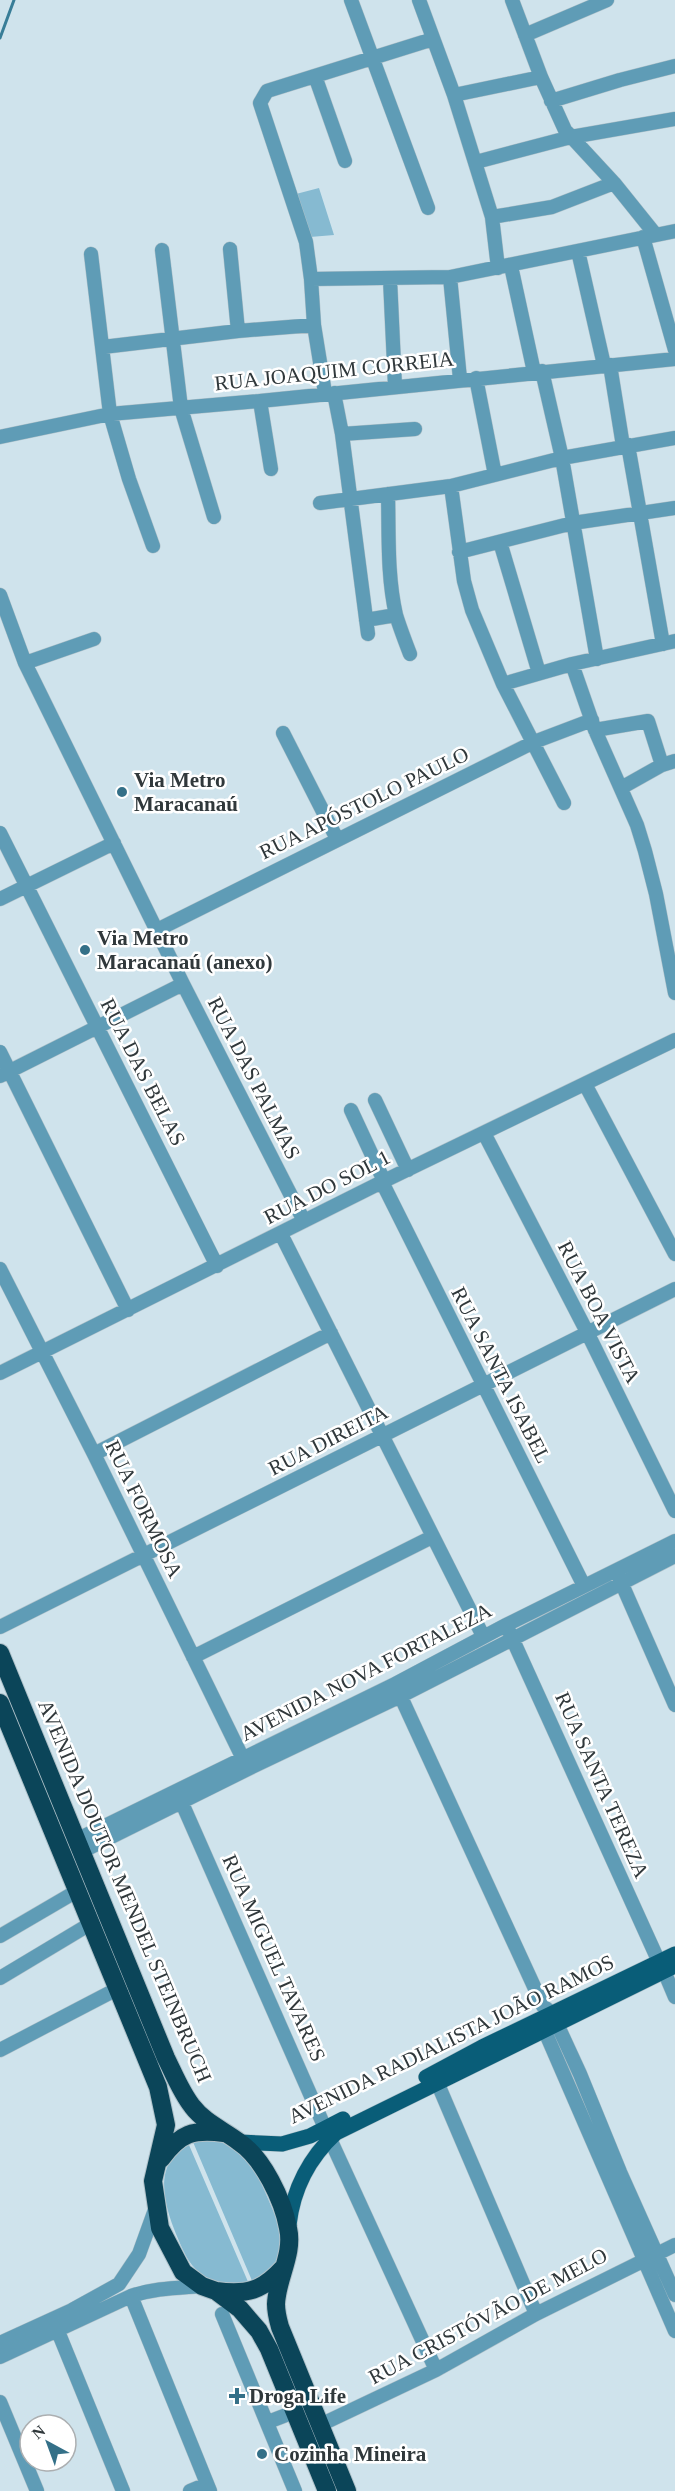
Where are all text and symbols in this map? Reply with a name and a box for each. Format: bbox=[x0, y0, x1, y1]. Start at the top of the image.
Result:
street label: RUA JOAQUIM CORREIA bbox=[213, 346, 456, 395]
street label: RUA APÓSTOLO PAULO bbox=[255, 742, 473, 864]
place label: Via Metro Maracanaú bbox=[134, 768, 238, 816]
marker: Via Metro Maracanaú bbox=[115, 785, 129, 799]
place label: Via Metro Maracanaú (anexo) bbox=[97, 926, 273, 974]
marker: Via Metro Maracanaú (anexo) bbox=[78, 943, 92, 957]
street label: RUA DAS PALMAS bbox=[203, 993, 305, 1163]
street label: RUA DAS BELAS bbox=[95, 994, 191, 1150]
street label: RUA DO SOL 1 bbox=[260, 1145, 394, 1229]
street label: RUA BOA VISTA bbox=[553, 1237, 646, 1388]
street label: RUA SANTA ISABEL bbox=[446, 1283, 556, 1467]
street label: RUA DIREITA bbox=[264, 1399, 392, 1480]
street label: RUA FORMOSA bbox=[100, 1436, 188, 1582]
street label: AVENIDA NOVA FORTALEZA bbox=[236, 1598, 496, 1746]
street label: RUA SANTA TEREZA bbox=[550, 1688, 654, 1882]
street label: AVENIDA DOUTOR MENDEL STEINBRUCH bbox=[33, 1696, 217, 2086]
street label: RUA MIGUEL TAVARES bbox=[217, 1851, 331, 2065]
street label: AVENIDA RADIALISTA JOÃO RAMOS bbox=[284, 1950, 618, 2128]
street label: RUA CRISTÓVÃO DE MELO bbox=[365, 2243, 611, 2389]
place label: Droga Life bbox=[249, 2384, 346, 2408]
marker: Droga Life bbox=[230, 2389, 244, 2403]
north arrow bbox=[18, 2413, 78, 2473]
text: N bbox=[29, 2422, 49, 2442]
place label: Cozinha Mineira bbox=[274, 2442, 427, 2466]
marker: Cozinha Mineira bbox=[255, 2447, 269, 2461]

